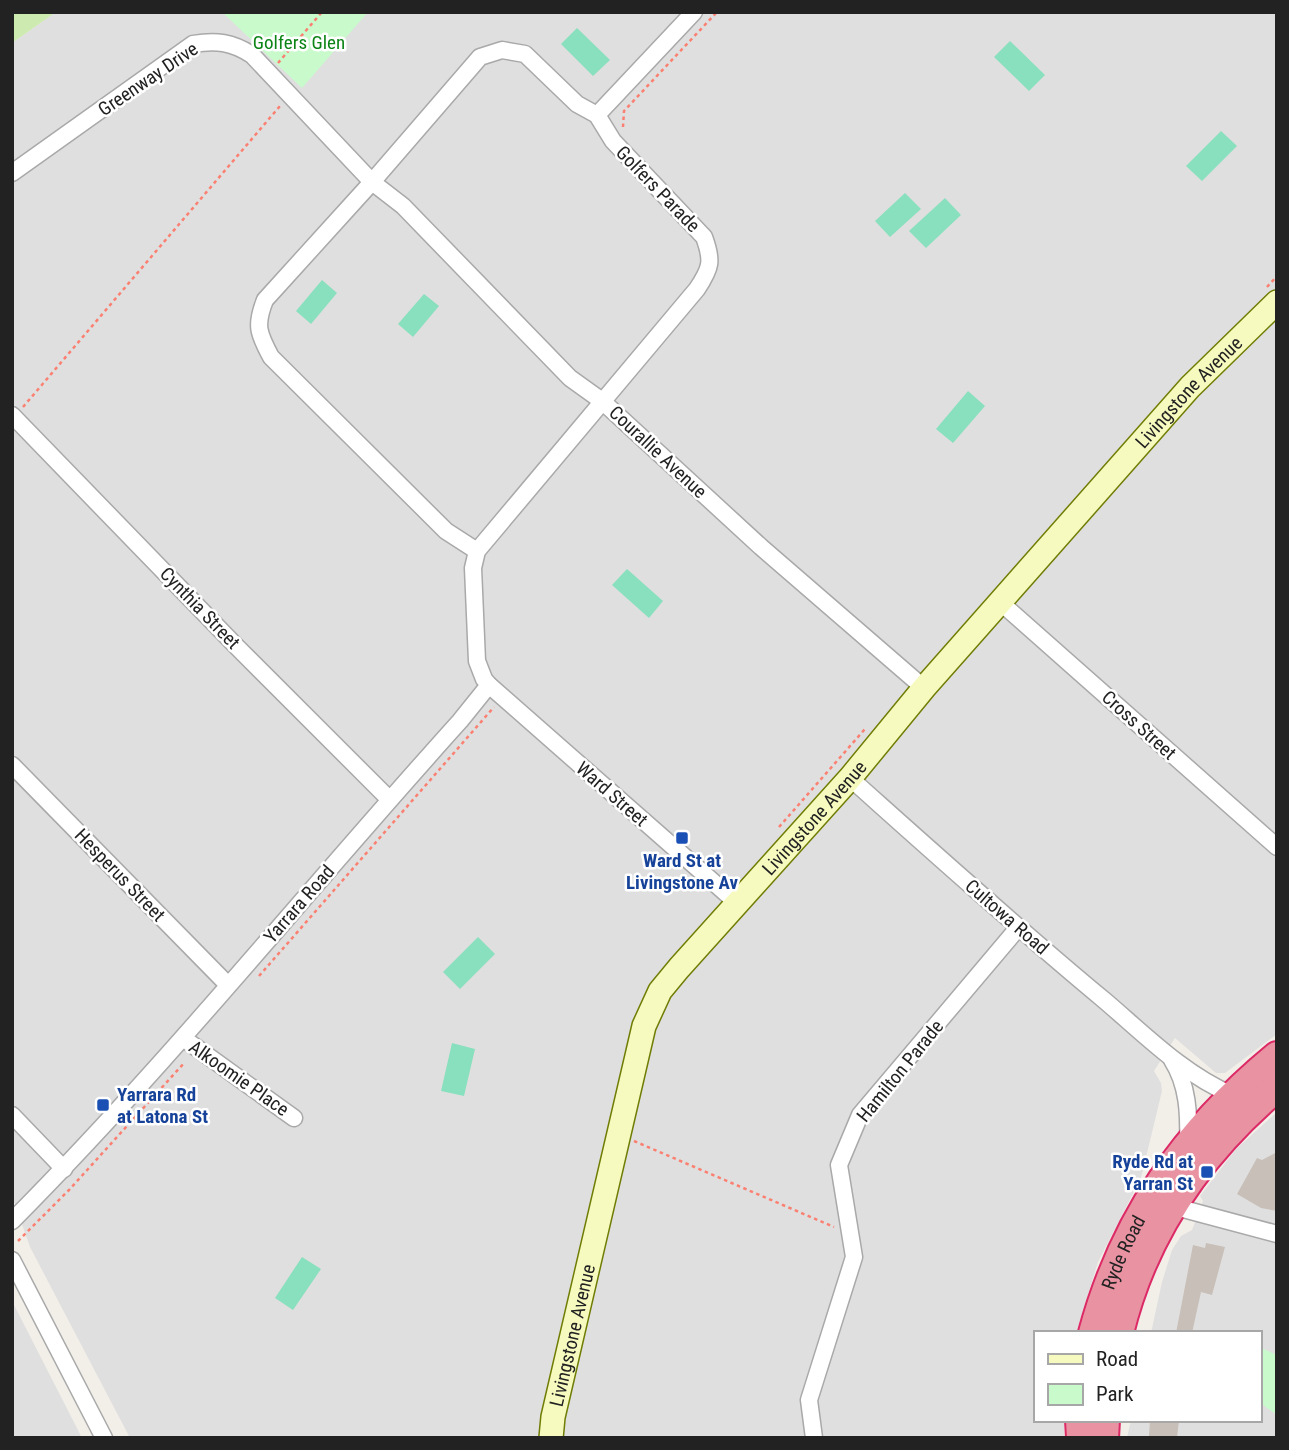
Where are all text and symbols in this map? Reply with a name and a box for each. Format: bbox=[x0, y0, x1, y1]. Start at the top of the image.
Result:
park label: Golfers Glen bbox=[253, 31, 345, 54]
street label: Greenway Drive bbox=[94, 37, 202, 121]
street label: Golfers Parade bbox=[611, 141, 705, 237]
street label: Livingstone Avenue bbox=[1130, 331, 1247, 453]
street label: Courallie Avenue bbox=[604, 401, 712, 503]
street label: Cynthia Street bbox=[155, 562, 245, 654]
street label: Cross Street bbox=[1097, 686, 1181, 764]
street label: Livingstone Avenue bbox=[757, 756, 871, 879]
street label: Ward Street bbox=[572, 757, 652, 831]
street label: Hesperus Street bbox=[70, 824, 170, 926]
marker: Ward St at Livingstone Av bbox=[674, 830, 690, 846]
place label: Ward St at Livingstone Av bbox=[626, 849, 738, 894]
street label: Yarrara Road bbox=[259, 860, 339, 948]
street label: Cultowa Road bbox=[960, 874, 1054, 960]
street label: Hamilton Parade bbox=[852, 1015, 948, 1127]
street label: Alkoomie Place bbox=[185, 1035, 293, 1121]
place label: Yarrara Rd at Latona St bbox=[117, 1083, 208, 1128]
marker: Yarrara Rd at Latona St bbox=[95, 1097, 111, 1113]
place label: Ryde Rd at Yarran St bbox=[1112, 1150, 1193, 1195]
marker: Ryde Rd at Yarran St bbox=[1199, 1164, 1215, 1180]
street label: Ryde Road bbox=[1096, 1211, 1150, 1293]
street label: Livingstone Avenue bbox=[544, 1262, 600, 1409]
legend bbox=[1034, 1331, 1261, 1422]
text: Road bbox=[1096, 1347, 1138, 1371]
text: Park bbox=[1096, 1382, 1134, 1406]

